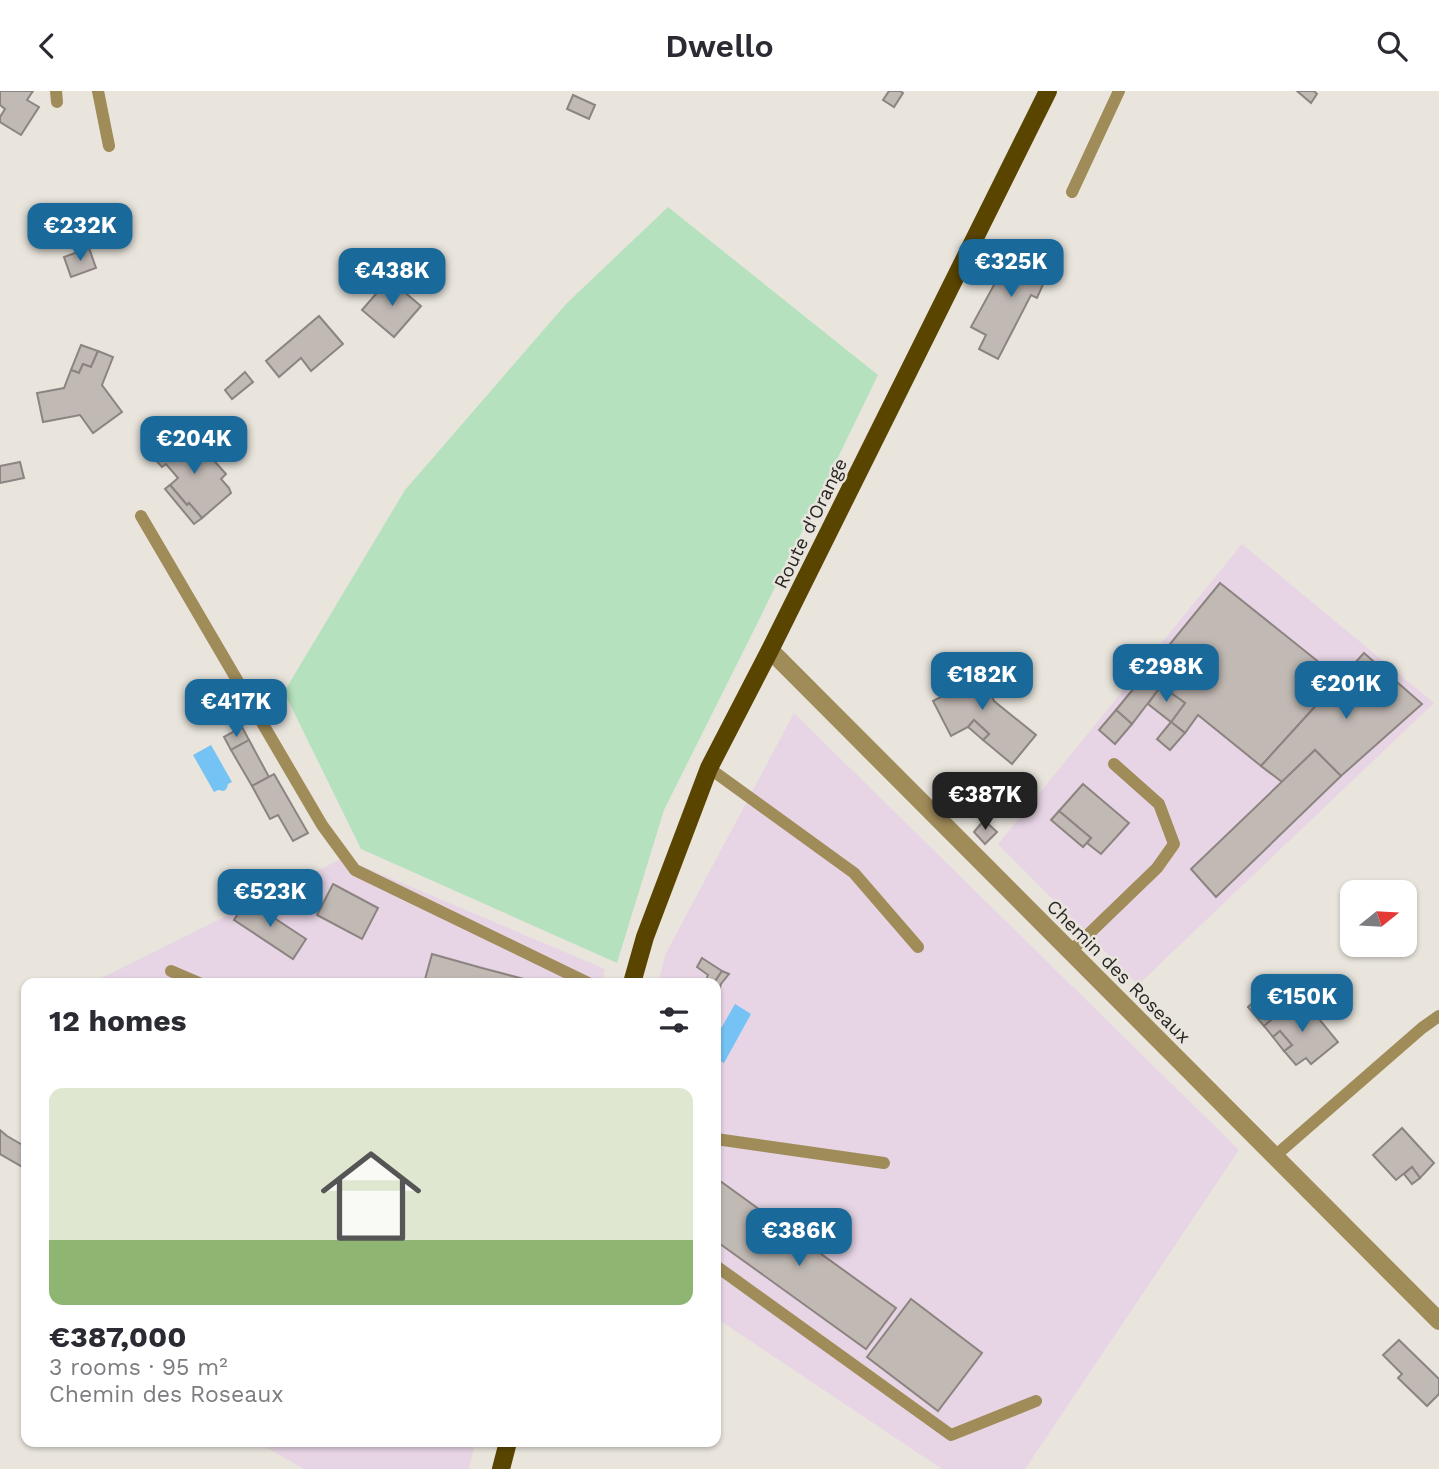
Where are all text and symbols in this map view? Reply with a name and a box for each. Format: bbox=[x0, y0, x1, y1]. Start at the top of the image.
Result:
icon: back bbox=[28, 27, 66, 65]
text: Dwello bbox=[665, 27, 774, 65]
icon: search bbox=[1373, 27, 1411, 65]
pin: €232K bbox=[31, 204, 129, 263]
text: €232K bbox=[43, 212, 117, 239]
pin: €325K bbox=[962, 239, 1060, 299]
text: €325K bbox=[975, 248, 1047, 275]
pin: €438K bbox=[343, 249, 441, 308]
text: €438K bbox=[354, 257, 430, 284]
pin: €204K bbox=[145, 417, 243, 476]
text: €204K bbox=[156, 425, 232, 452]
street label: Route d'Orange bbox=[769, 454, 852, 592]
pin: €298K bbox=[1117, 645, 1215, 704]
pin: €182K bbox=[933, 653, 1031, 712]
text: €298K bbox=[1129, 653, 1203, 680]
text: €182K bbox=[947, 661, 1017, 688]
pin: €201K bbox=[1297, 661, 1395, 721]
text: €201K bbox=[1311, 670, 1381, 697]
pin: €417K bbox=[187, 679, 285, 739]
text: €417K bbox=[201, 688, 271, 715]
pin: €387K bbox=[936, 773, 1034, 832]
text: €387K bbox=[948, 781, 1022, 808]
pin: €523K bbox=[221, 869, 319, 929]
text: €523K bbox=[234, 878, 306, 905]
north arrow bbox=[1340, 880, 1418, 957]
map controls bbox=[1340, 880, 1417, 957]
street label: Chemin des Roseaux bbox=[1042, 895, 1195, 1048]
pin: €150K bbox=[1253, 975, 1351, 1034]
text: €150K bbox=[1267, 983, 1337, 1010]
icon: filters bbox=[655, 1001, 693, 1039]
text: 12 homes bbox=[49, 1003, 187, 1038]
icon: home bbox=[308, 1133, 434, 1259]
pin: €386K bbox=[750, 1209, 848, 1268]
text: €386K bbox=[762, 1217, 836, 1244]
text: €387,000 bbox=[49, 1319, 187, 1354]
text: 3 rooms · 95 m² bbox=[49, 1354, 228, 1381]
text: Chemin des Roseaux bbox=[49, 1381, 284, 1408]

